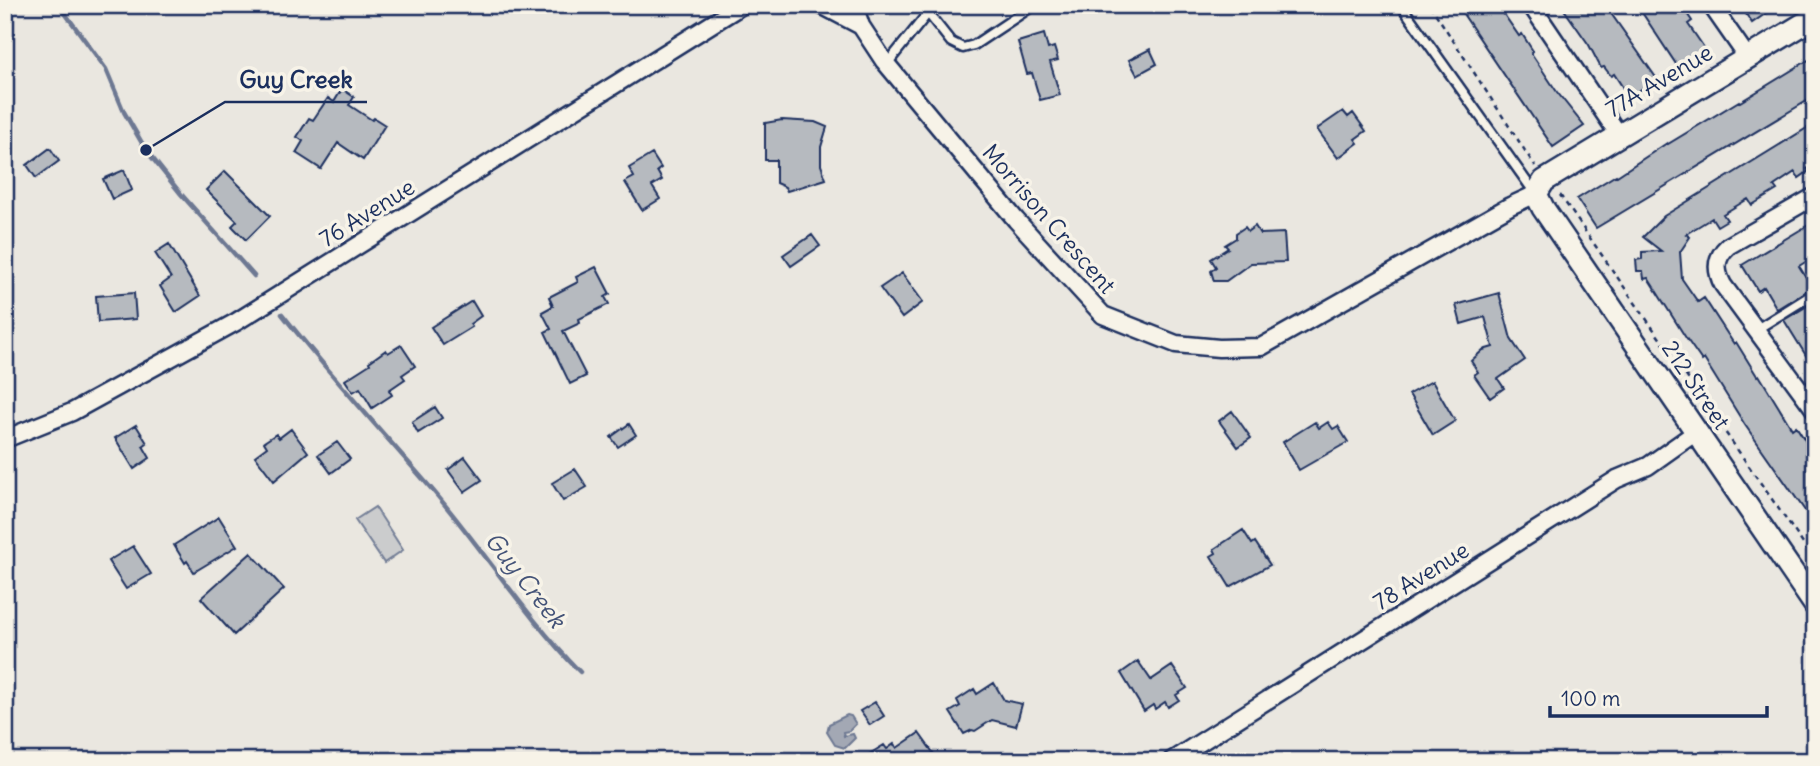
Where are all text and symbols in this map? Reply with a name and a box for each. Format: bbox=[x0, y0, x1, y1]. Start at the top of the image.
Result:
street label: 77A Avenue bbox=[1600, 37, 1717, 124]
callout: Guy Creek bbox=[225, 57, 367, 102]
text: Guy Creek bbox=[239, 64, 353, 94]
street label: Morrison Crescent bbox=[977, 138, 1122, 300]
street label: 76 Avenue bbox=[314, 172, 420, 253]
street label: 212 Street bbox=[1656, 335, 1737, 435]
water label: Guy Creek bbox=[479, 525, 574, 635]
street label: 78 Avenue bbox=[1368, 535, 1474, 616]
scale bar bbox=[1550, 675, 1768, 719]
text: 100 m bbox=[1561, 685, 1620, 712]

